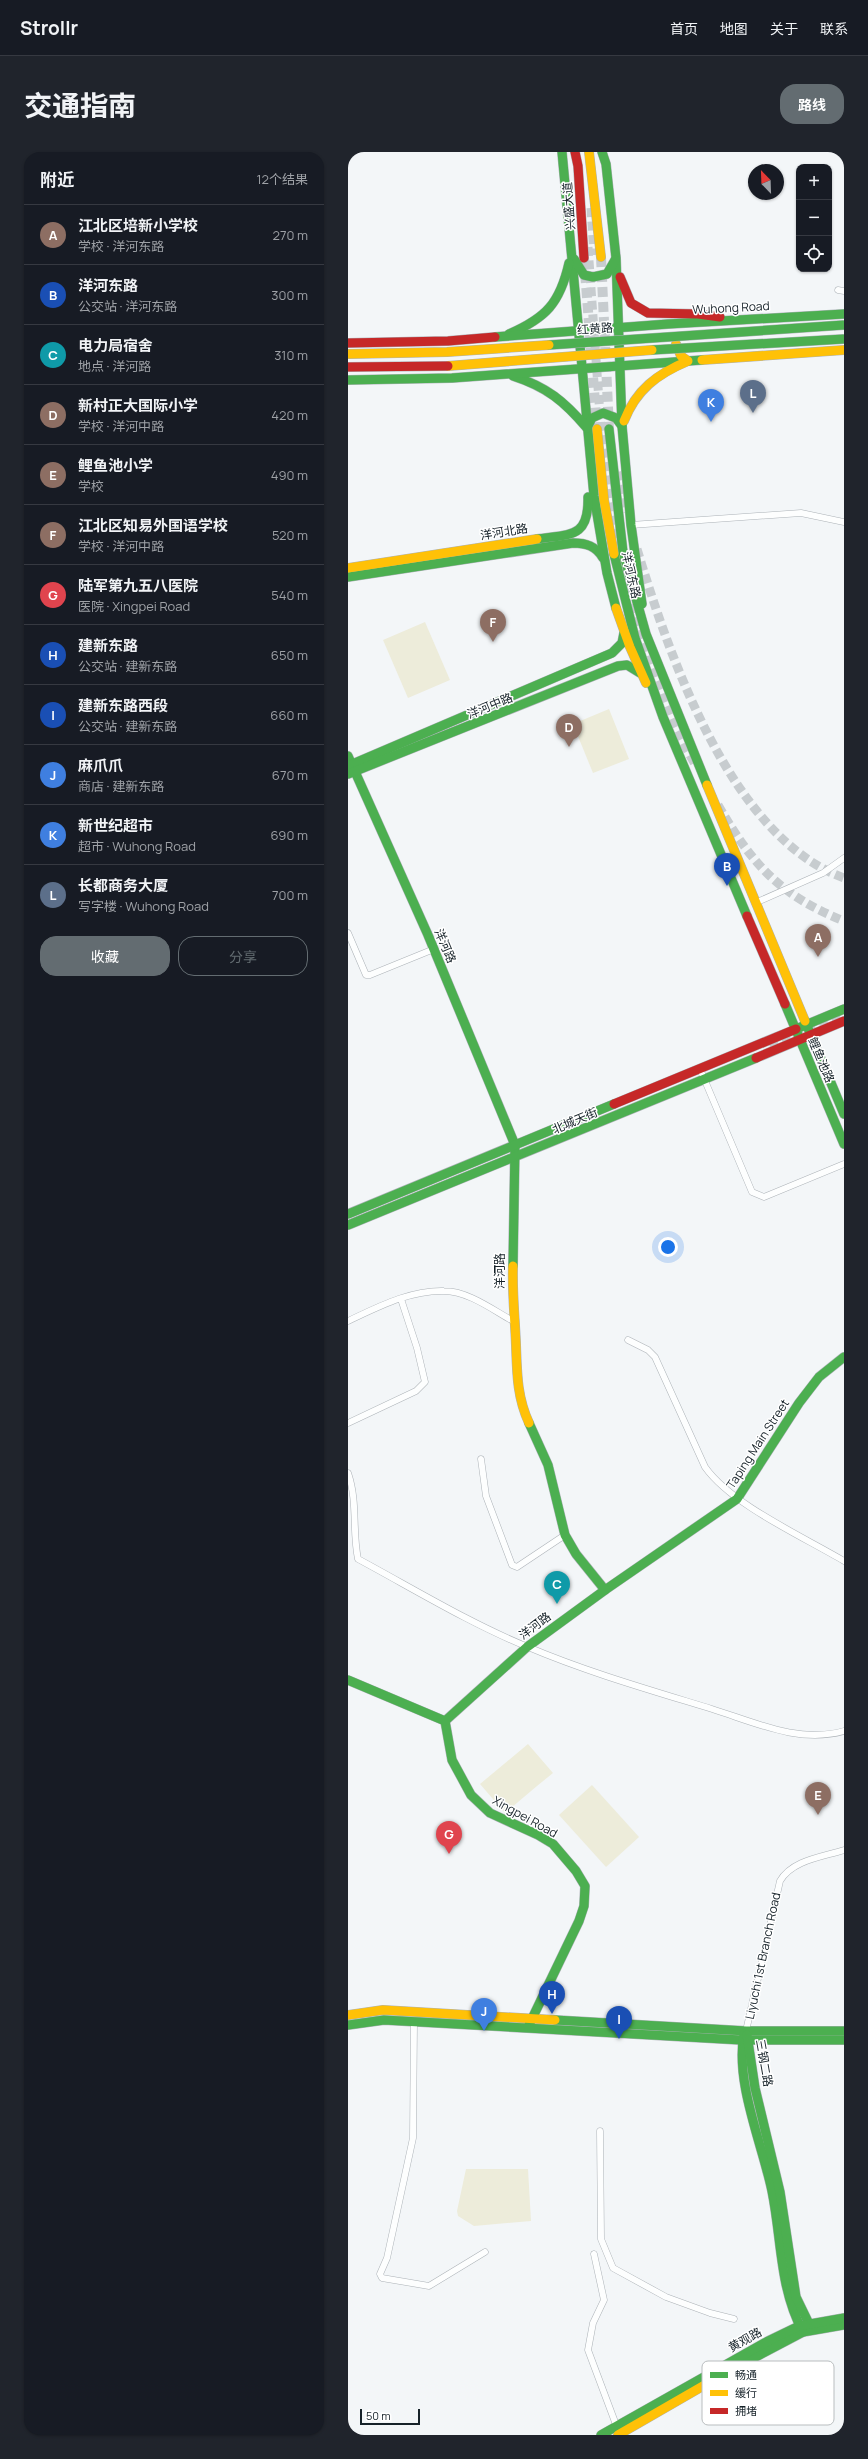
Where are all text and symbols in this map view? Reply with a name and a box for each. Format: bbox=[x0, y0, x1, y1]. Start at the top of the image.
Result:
text: Strollr bbox=[20, 15, 78, 41]
text: 首页 bbox=[670, 19, 698, 38]
text: 地图 bbox=[720, 19, 748, 38]
text: 关于 bbox=[770, 19, 798, 38]
text: 联系 bbox=[820, 19, 848, 38]
button: 路线 bbox=[780, 84, 844, 124]
text: 交通指南 bbox=[24, 86, 136, 124]
north arrow bbox=[748, 164, 784, 200]
map controls bbox=[796, 164, 832, 272]
button: + bbox=[796, 164, 832, 200]
text: 附近 bbox=[40, 168, 74, 191]
text: 12个结果 bbox=[257, 170, 308, 188]
street label: 兴盛大道 bbox=[558, 181, 579, 231]
button: − bbox=[796, 200, 832, 236]
text: 江北区培新小学校 bbox=[78, 215, 198, 236]
text: A bbox=[49, 226, 57, 244]
text: 270 m bbox=[273, 226, 308, 244]
button: locate bbox=[796, 236, 832, 272]
text: 学校 · 洋河东路 bbox=[78, 237, 164, 255]
text: 洋河东路 bbox=[78, 275, 138, 296]
text: B bbox=[49, 286, 57, 304]
text: 300 m bbox=[271, 286, 308, 304]
text: 公交站 · 洋河东路 bbox=[78, 297, 177, 315]
street label: Wuhong Road bbox=[692, 297, 770, 318]
street label: 红黄路 bbox=[576, 319, 614, 338]
text: 电力局宿舍 bbox=[78, 335, 153, 356]
text: C bbox=[48, 346, 58, 364]
text: 310 m bbox=[274, 346, 308, 364]
text: 地点 · 洋河路 bbox=[78, 357, 151, 375]
pin: L bbox=[740, 380, 766, 413]
pin: K bbox=[698, 389, 724, 422]
text: 新村正大国际小学 bbox=[78, 395, 198, 416]
text: D bbox=[48, 406, 58, 424]
text: 420 m bbox=[271, 406, 308, 424]
text: 学校 · 洋河中路 bbox=[78, 417, 164, 435]
text: 鲤鱼池小学 bbox=[78, 455, 153, 476]
text: E bbox=[49, 466, 57, 484]
text: 490 m bbox=[271, 466, 308, 484]
text: 学校 bbox=[78, 477, 104, 495]
text: 江北区知易外国语学校 bbox=[78, 515, 228, 536]
street label: 洋河北路 bbox=[479, 519, 529, 544]
text: F bbox=[50, 526, 56, 544]
text: 520 m bbox=[272, 526, 308, 544]
text: 学校 · 洋河中路 bbox=[78, 537, 164, 555]
street label: 洋河东路 bbox=[618, 550, 645, 600]
text: 陆军第九五八医院 bbox=[78, 575, 198, 596]
text: G bbox=[48, 586, 58, 604]
text: 540 m bbox=[271, 586, 308, 604]
text: 医院 · Xingpei Road bbox=[78, 597, 190, 615]
pin: F bbox=[480, 609, 506, 642]
text: 建新东路 bbox=[78, 635, 138, 656]
text: H bbox=[48, 646, 58, 664]
text: 650 m bbox=[271, 646, 308, 664]
text: 公交站 · 建新东路 bbox=[78, 657, 177, 675]
street label: 洋河中路 bbox=[464, 689, 515, 722]
text: 建新东路西段 bbox=[78, 695, 168, 716]
text: I bbox=[51, 706, 55, 724]
text: 660 m bbox=[270, 706, 308, 724]
pin: D bbox=[556, 714, 582, 747]
text: 公交站 · 建新东路 bbox=[78, 717, 177, 735]
text: 麻爪爪 bbox=[78, 755, 123, 776]
text: J bbox=[50, 766, 56, 784]
text: 670 m bbox=[272, 766, 308, 784]
text: 商店 · 建新东路 bbox=[78, 777, 164, 795]
text: 新世纪超市 bbox=[78, 815, 153, 836]
text: K bbox=[49, 826, 57, 844]
text: 690 m bbox=[270, 826, 308, 844]
text: 超市 · Wuhong Road bbox=[78, 837, 196, 855]
pin: B bbox=[714, 853, 740, 886]
text: 长都商务大厦 bbox=[78, 875, 168, 896]
text: L bbox=[50, 886, 56, 904]
text: 700 m bbox=[272, 886, 308, 904]
text: 写字楼 · Wuhong Road bbox=[78, 897, 209, 915]
pin: A bbox=[805, 924, 831, 957]
street label: 洋河路 bbox=[431, 926, 460, 966]
button: 收藏 bbox=[40, 936, 170, 976]
button: 分享 bbox=[178, 936, 308, 976]
street label: 鲤鱼池路 bbox=[804, 1034, 839, 1085]
street label: 北城天街 bbox=[549, 1103, 600, 1138]
your location bbox=[658, 1237, 678, 1257]
street label: 洋河路 bbox=[491, 1253, 508, 1289]
street label: Taping Main Street bbox=[722, 1395, 793, 1492]
pin: C bbox=[544, 1571, 570, 1604]
street label: 洋河路 bbox=[515, 1608, 554, 1643]
pin: E bbox=[805, 1782, 831, 1815]
street label: Xingpei Road bbox=[490, 1792, 561, 1841]
pin: G bbox=[436, 1821, 462, 1854]
street label: Liyuchi 1st Branch Road bbox=[741, 1891, 784, 2021]
pin: H bbox=[539, 1981, 565, 2014]
pin: J bbox=[471, 1998, 497, 2031]
pin: I bbox=[606, 2006, 632, 2039]
street label: 三钢二路 bbox=[752, 2038, 777, 2088]
street label: 黄观路 bbox=[725, 2323, 765, 2356]
legend bbox=[702, 2361, 834, 2425]
text: 畅通 bbox=[735, 2367, 757, 2382]
text: 缓行 bbox=[735, 2385, 757, 2400]
text: 拥堵 bbox=[735, 2403, 757, 2418]
scale bar bbox=[360, 2407, 420, 2426]
text: 50 m bbox=[366, 2408, 391, 2423]

